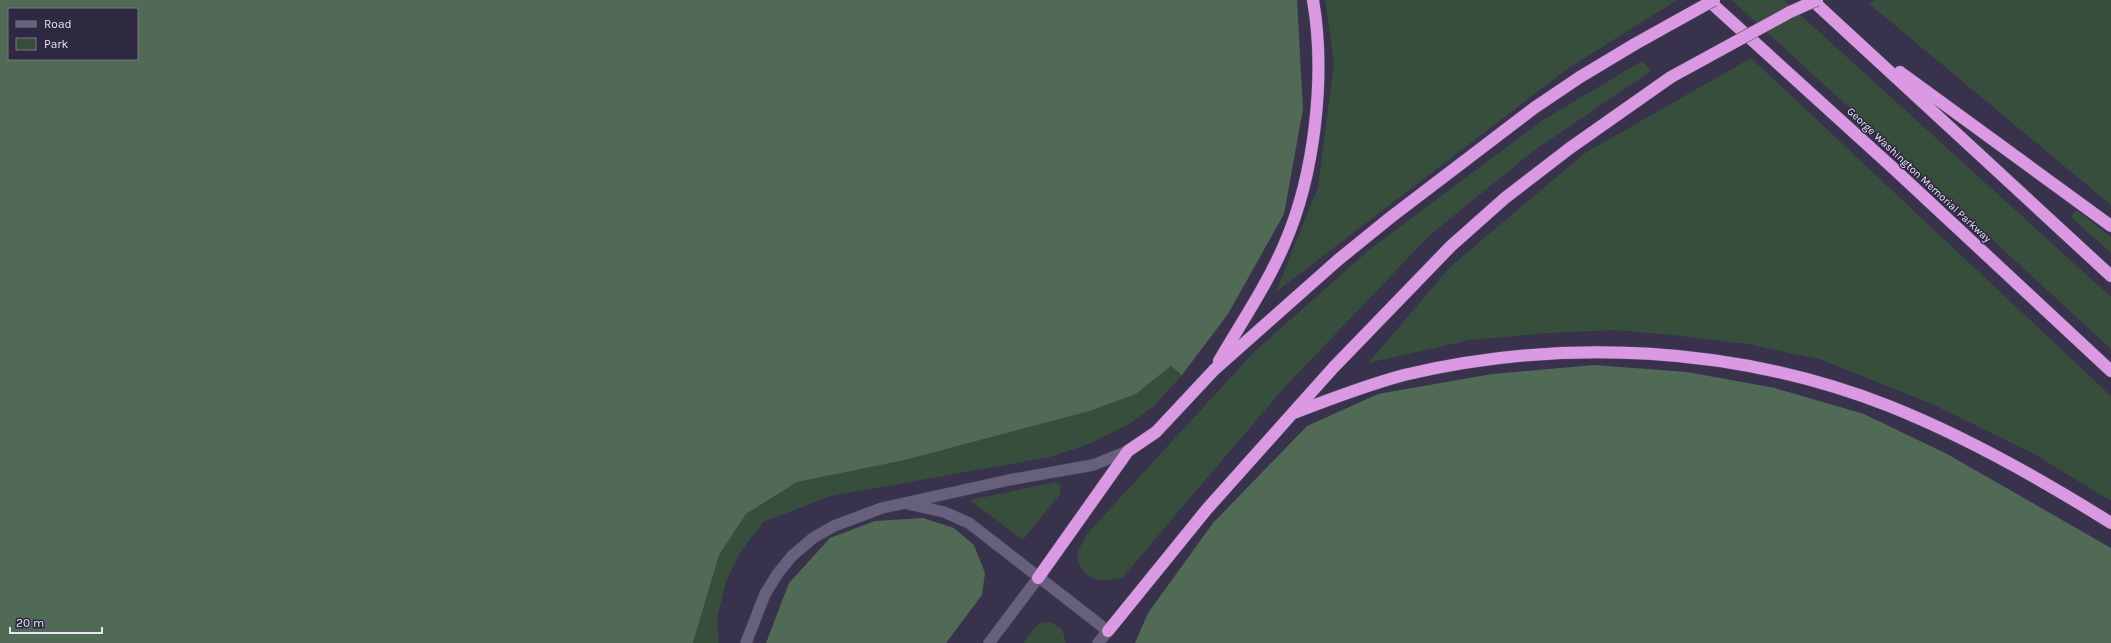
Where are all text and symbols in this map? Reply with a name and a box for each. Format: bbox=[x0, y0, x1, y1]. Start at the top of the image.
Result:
legend bbox=[8, 8, 138, 60]
text: Road bbox=[44, 17, 72, 31]
text: Park bbox=[44, 37, 69, 51]
street label: George Washington Memorial Parkway bbox=[1844, 105, 1994, 245]
scale bar bbox=[10, 609, 102, 635]
text: 20 m bbox=[16, 616, 44, 630]

